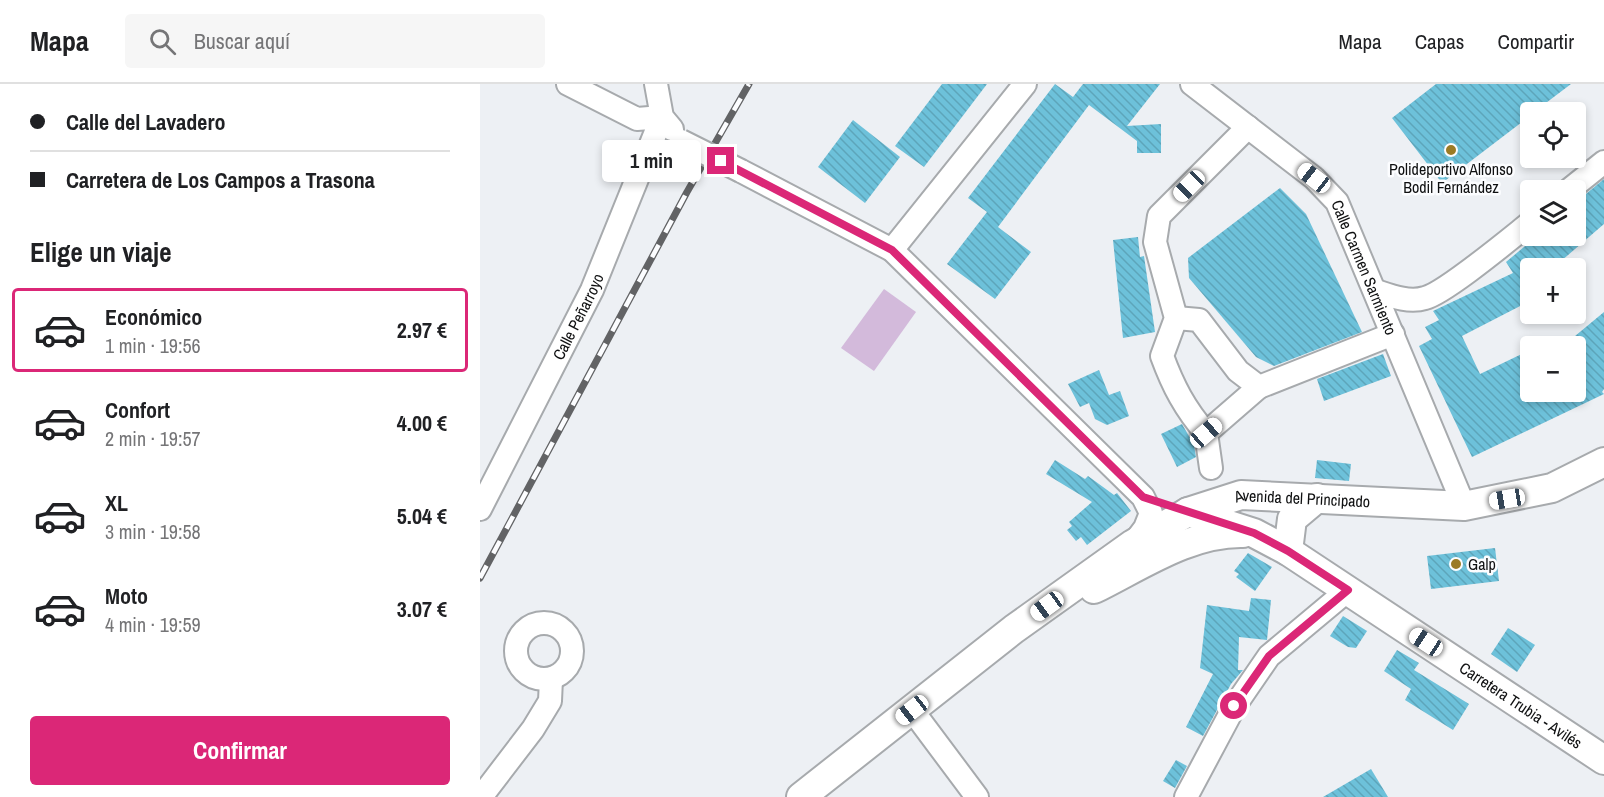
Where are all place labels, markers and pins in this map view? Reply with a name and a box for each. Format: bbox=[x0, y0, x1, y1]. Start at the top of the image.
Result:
marker: Polideportivo Alfonso Bodil Fernández bbox=[1444, 143, 1458, 157]
place label: Polideportivo Alfonso Bodil Fernández bbox=[1389, 158, 1513, 198]
place label: Galp bbox=[1468, 553, 1496, 575]
marker: Galp bbox=[1449, 557, 1463, 571]

